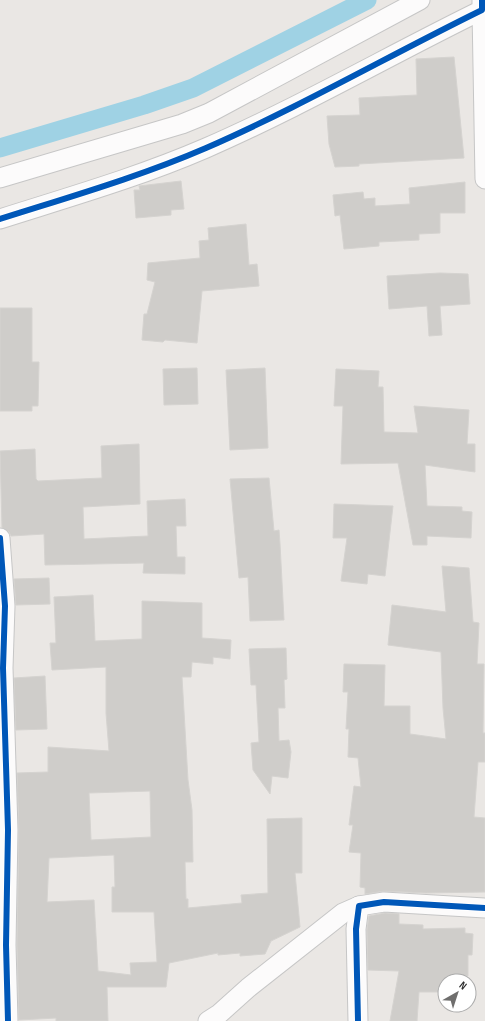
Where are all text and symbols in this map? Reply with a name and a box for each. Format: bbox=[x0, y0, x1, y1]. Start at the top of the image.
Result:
north arrow bbox=[437, 973, 477, 1013]
text: N bbox=[457, 979, 469, 993]

